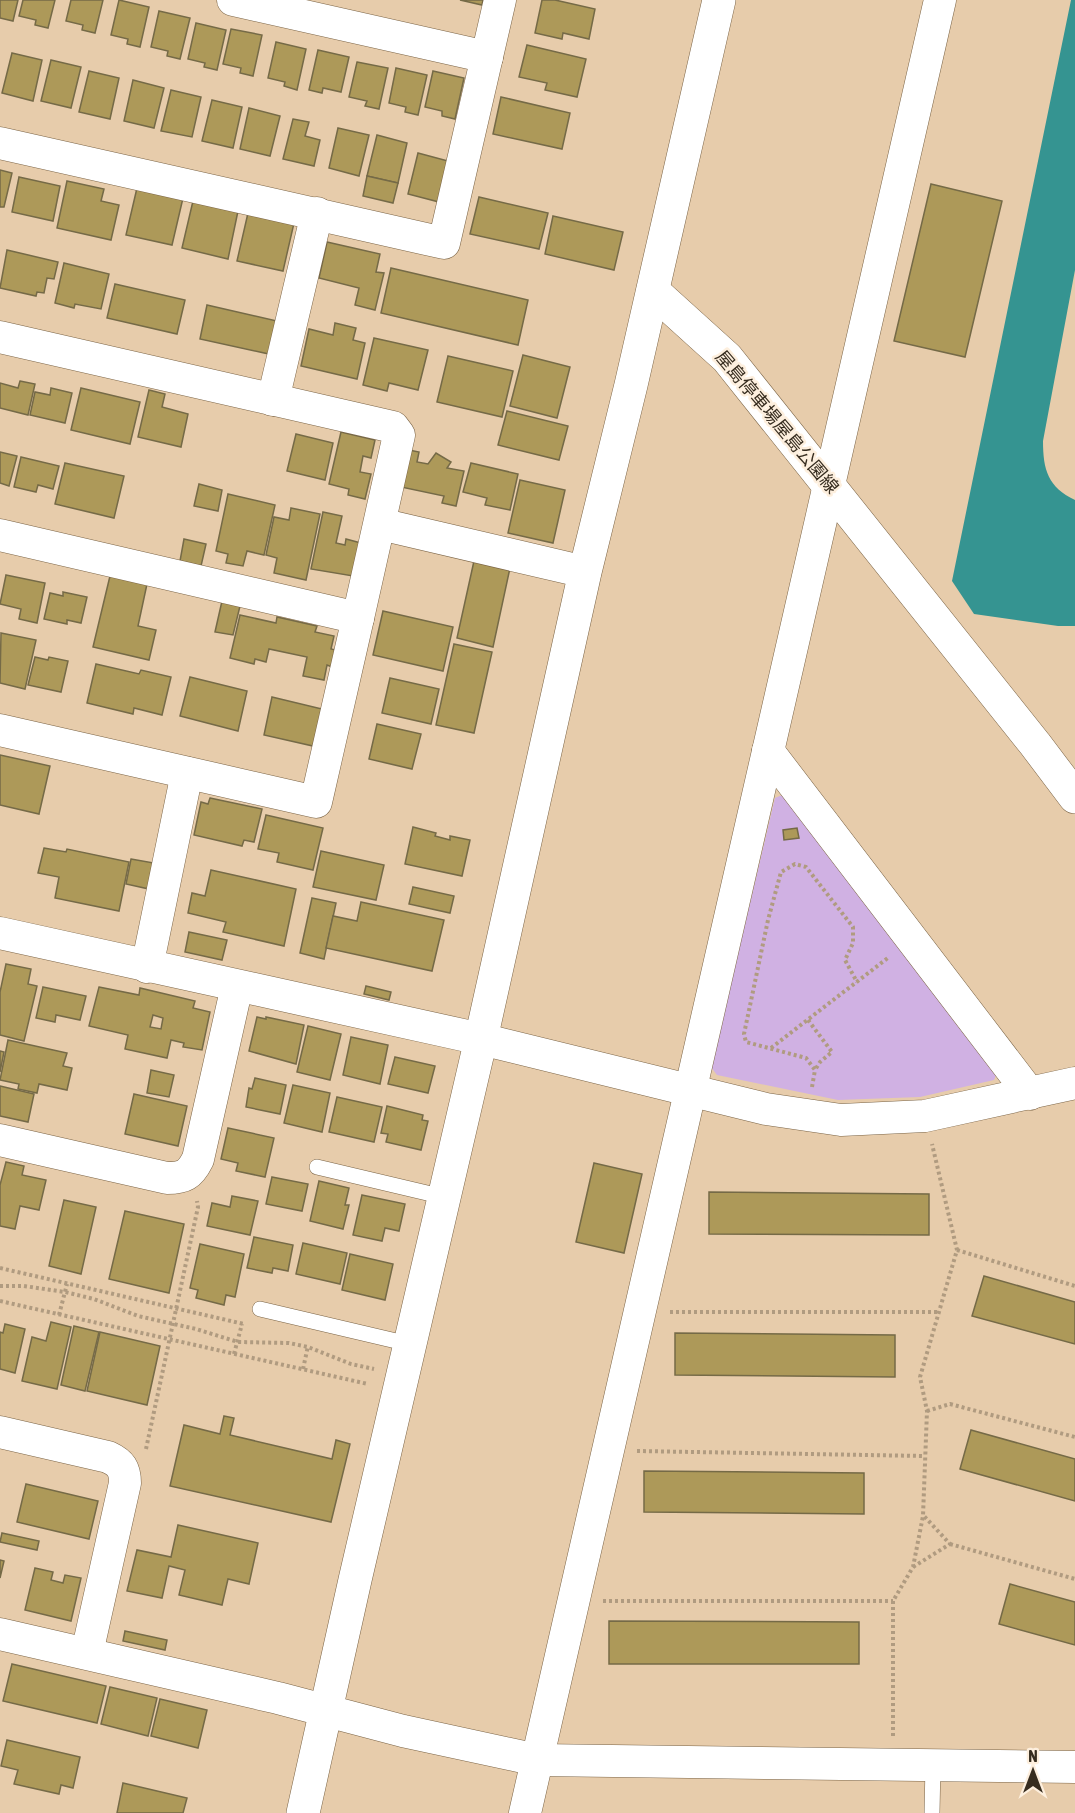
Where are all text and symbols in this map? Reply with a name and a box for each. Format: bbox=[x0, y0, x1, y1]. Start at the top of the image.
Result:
street label: 屋島停車場屋島公園線 bbox=[711, 346, 843, 497]
north arrow bbox=[1003, 1741, 1063, 1801]
text: N bbox=[1028, 1747, 1038, 1765]

